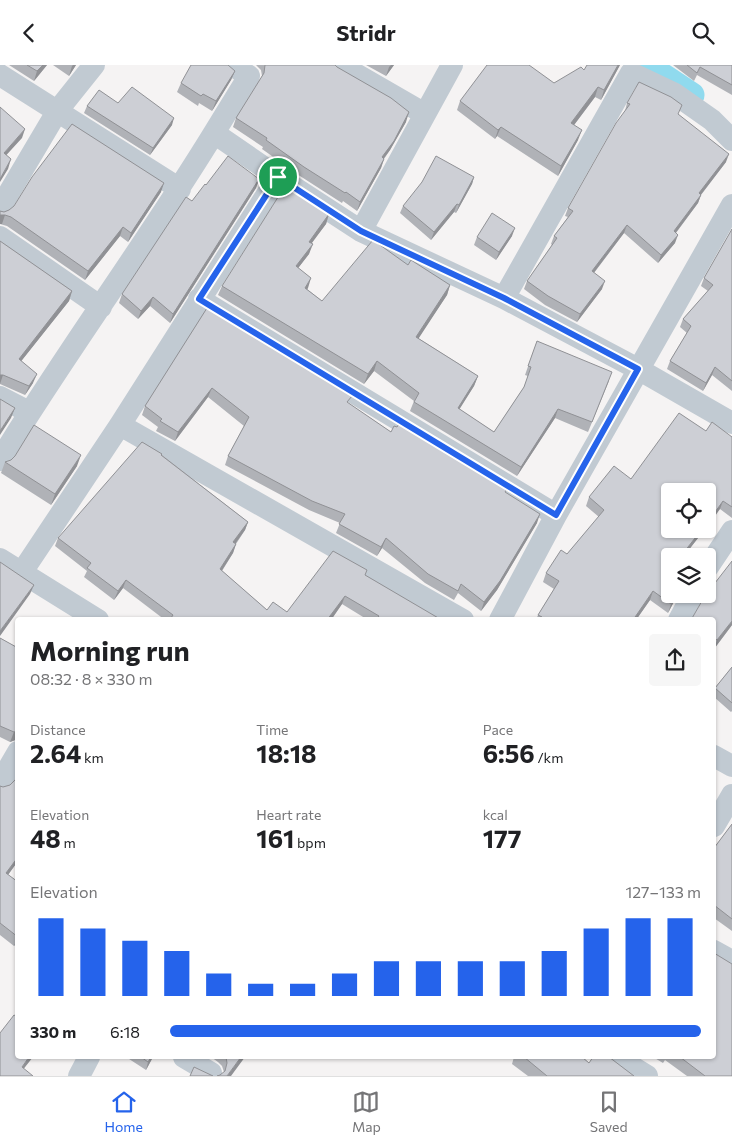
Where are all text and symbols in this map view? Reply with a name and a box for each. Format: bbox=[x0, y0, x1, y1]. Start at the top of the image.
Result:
icon: back bbox=[15, 19, 43, 47]
text: Stridr bbox=[336, 19, 396, 46]
icon: search bbox=[689, 19, 717, 47]
pin bbox=[257, 156, 299, 198]
icon: arrive bbox=[264, 163, 292, 191]
map controls bbox=[661, 483, 716, 603]
button: locate bbox=[661, 483, 716, 538]
button: layers bbox=[661, 548, 716, 603]
text: Morning run bbox=[30, 633, 190, 667]
button: share bbox=[649, 634, 701, 686]
text: 08:32 · 8 × 330 m bbox=[30, 669, 152, 688]
text: Distance bbox=[30, 721, 86, 738]
text: Time bbox=[256, 721, 289, 738]
text: Pace bbox=[483, 721, 513, 738]
text: 2.64 bbox=[30, 738, 81, 768]
text: 18:18 bbox=[256, 738, 317, 768]
text: 6:56 bbox=[483, 738, 535, 768]
text: km bbox=[81, 749, 104, 766]
text: /km bbox=[535, 749, 563, 766]
text: Elevation bbox=[30, 806, 89, 823]
text: Heart rate bbox=[256, 806, 321, 823]
text: kcal bbox=[483, 806, 508, 823]
text: 48 bbox=[30, 823, 61, 853]
text: 161 bbox=[256, 823, 294, 853]
text: 177 bbox=[483, 823, 521, 853]
text: m bbox=[61, 834, 76, 851]
text: bpm bbox=[294, 834, 326, 851]
text: Elevation bbox=[30, 882, 98, 901]
text: 127–133 m bbox=[625, 882, 701, 901]
text: 330 m bbox=[30, 1022, 76, 1041]
text: 6:18 bbox=[110, 1022, 140, 1041]
tab: Home bbox=[104, 1088, 143, 1135]
tab: Map bbox=[352, 1088, 381, 1135]
tab: Saved bbox=[590, 1088, 628, 1135]

